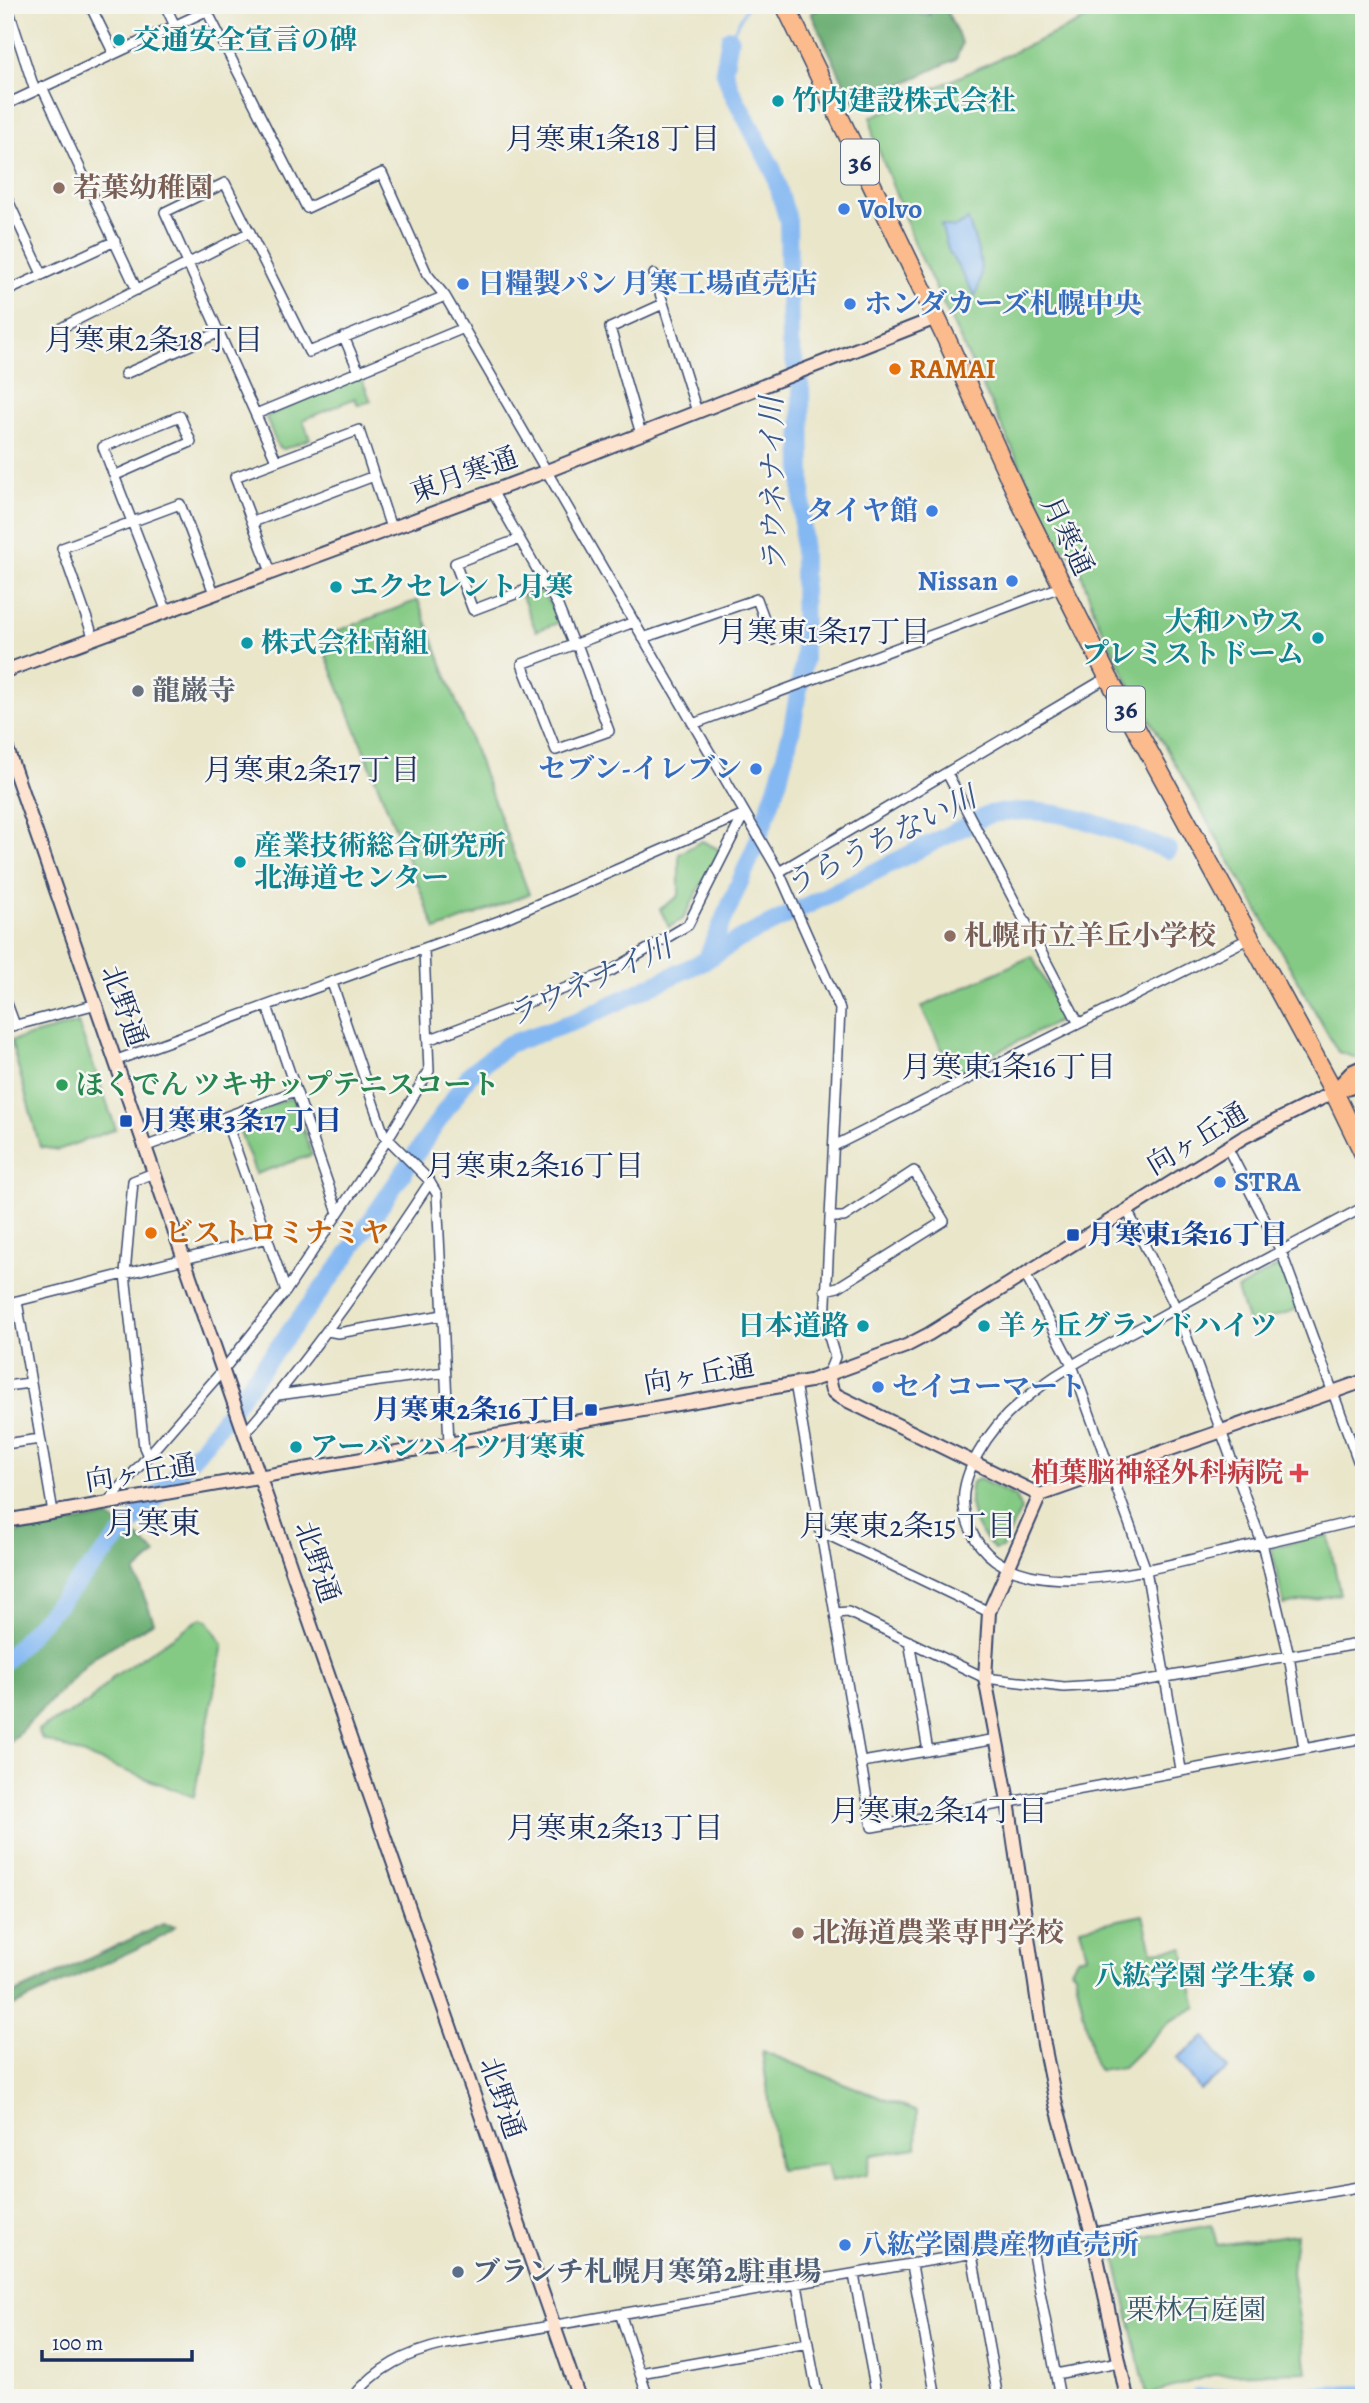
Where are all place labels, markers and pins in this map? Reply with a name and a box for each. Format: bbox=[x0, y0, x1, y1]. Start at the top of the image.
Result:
place label: 交通安全宣言の碑 bbox=[133, 21, 357, 59]
marker: 交通安全宣言の碑 bbox=[111, 32, 127, 48]
place label: 竹内建設株式会社 bbox=[792, 82, 1016, 120]
marker: 竹内建設株式会社 bbox=[770, 93, 786, 109]
place label: 若葉幼稚園 bbox=[73, 169, 213, 207]
marker: 若葉幼稚園 bbox=[51, 180, 67, 196]
place label: Volvo bbox=[857, 190, 923, 228]
marker: Volvo bbox=[836, 201, 852, 217]
place label: 日糧製パン 月寒工場直売店 bbox=[477, 265, 818, 303]
marker: 日糧製パン 月寒工場直売店 bbox=[455, 276, 471, 292]
place label: ホンダカーズ札幌中央 bbox=[864, 285, 1141, 323]
marker: ホンダカーズ札幌中央 bbox=[842, 296, 858, 312]
place label: RAMAI bbox=[909, 350, 996, 388]
marker: RAMAI bbox=[887, 361, 903, 377]
place label: タイヤ館 bbox=[807, 492, 918, 530]
marker: タイヤ館 bbox=[924, 503, 940, 519]
place label: Nissan bbox=[917, 562, 998, 600]
place label: エクセレント月寒 bbox=[350, 568, 573, 606]
marker: Nissan bbox=[1004, 573, 1020, 589]
marker: エクセレント月寒 bbox=[328, 579, 344, 595]
place label: 大和ハウス プレミストドーム bbox=[1081, 603, 1304, 673]
place label: 株式会社南組 bbox=[261, 624, 429, 662]
marker: 大和ハウス プレミストドーム bbox=[1310, 630, 1326, 646]
marker: 株式会社南組 bbox=[239, 635, 255, 651]
place label: 龍巌寺 bbox=[152, 672, 236, 710]
marker: 龍巌寺 bbox=[130, 683, 146, 699]
place label: セブン-イレブン bbox=[538, 750, 742, 788]
marker: セブン-イレブン bbox=[748, 761, 764, 777]
place label: 産業技術総合研究所 北海道センター bbox=[254, 827, 506, 897]
marker: 産業技術総合研究所 北海道センター bbox=[232, 854, 248, 870]
place label: 札幌市立羊丘小学校 bbox=[964, 917, 1216, 955]
marker: 札幌市立羊丘小学校 bbox=[942, 928, 958, 944]
place label: ほくでん ツキサップテニスコート bbox=[76, 1066, 499, 1104]
marker: ほくでん ツキサップテニスコート bbox=[54, 1077, 70, 1093]
place label: 月寒東3条17丁目 bbox=[140, 1102, 342, 1140]
marker: 月寒東3条17丁目 bbox=[118, 1113, 134, 1129]
place label: STRA bbox=[1234, 1163, 1301, 1201]
marker: STRA bbox=[1212, 1174, 1228, 1190]
place label: ビストロミナミヤ bbox=[165, 1214, 389, 1252]
place label: 月寒東1条16丁目 bbox=[1087, 1216, 1288, 1254]
marker: ビストロミナミヤ bbox=[143, 1225, 159, 1241]
marker: 月寒東1条16丁目 bbox=[1065, 1227, 1081, 1243]
place label: 日本道路 bbox=[737, 1307, 849, 1345]
place label: 羊ヶ丘グランドハイツ bbox=[998, 1307, 1277, 1345]
marker: 日本道路 bbox=[855, 1318, 871, 1334]
marker: 羊ヶ丘グランドハイツ bbox=[976, 1318, 992, 1334]
place label: セイコーマート bbox=[892, 1368, 1086, 1406]
marker: セイコーマート bbox=[870, 1379, 886, 1395]
place label: 月寒東2条16丁目 bbox=[372, 1391, 577, 1429]
marker: 月寒東2条16丁目 bbox=[583, 1402, 599, 1418]
place label: アーバンハイツ月寒東 bbox=[310, 1428, 586, 1466]
marker: アーバンハイツ月寒東 bbox=[288, 1439, 304, 1455]
place label: 柏葉脳神経外科病院 bbox=[1031, 1454, 1283, 1492]
marker: 柏葉脳神経外科病院 bbox=[1289, 1463, 1309, 1483]
place label: 北海道農業専門学校 bbox=[812, 1914, 1064, 1952]
marker: 北海道農業専門学校 bbox=[790, 1925, 806, 1941]
place label: 八紘学園 学生寮 bbox=[1094, 1957, 1295, 1995]
marker: 八紘学園 学生寮 bbox=[1301, 1968, 1317, 1984]
place label: 八紘学園農産物直売所 bbox=[859, 2226, 1139, 2264]
marker: 八紘学園農産物直売所 bbox=[837, 2237, 853, 2253]
place label: ブランチ札幌月寒第2駐車場 bbox=[472, 2253, 822, 2291]
marker: ブランチ札幌月寒第2駐車場 bbox=[450, 2264, 466, 2280]

